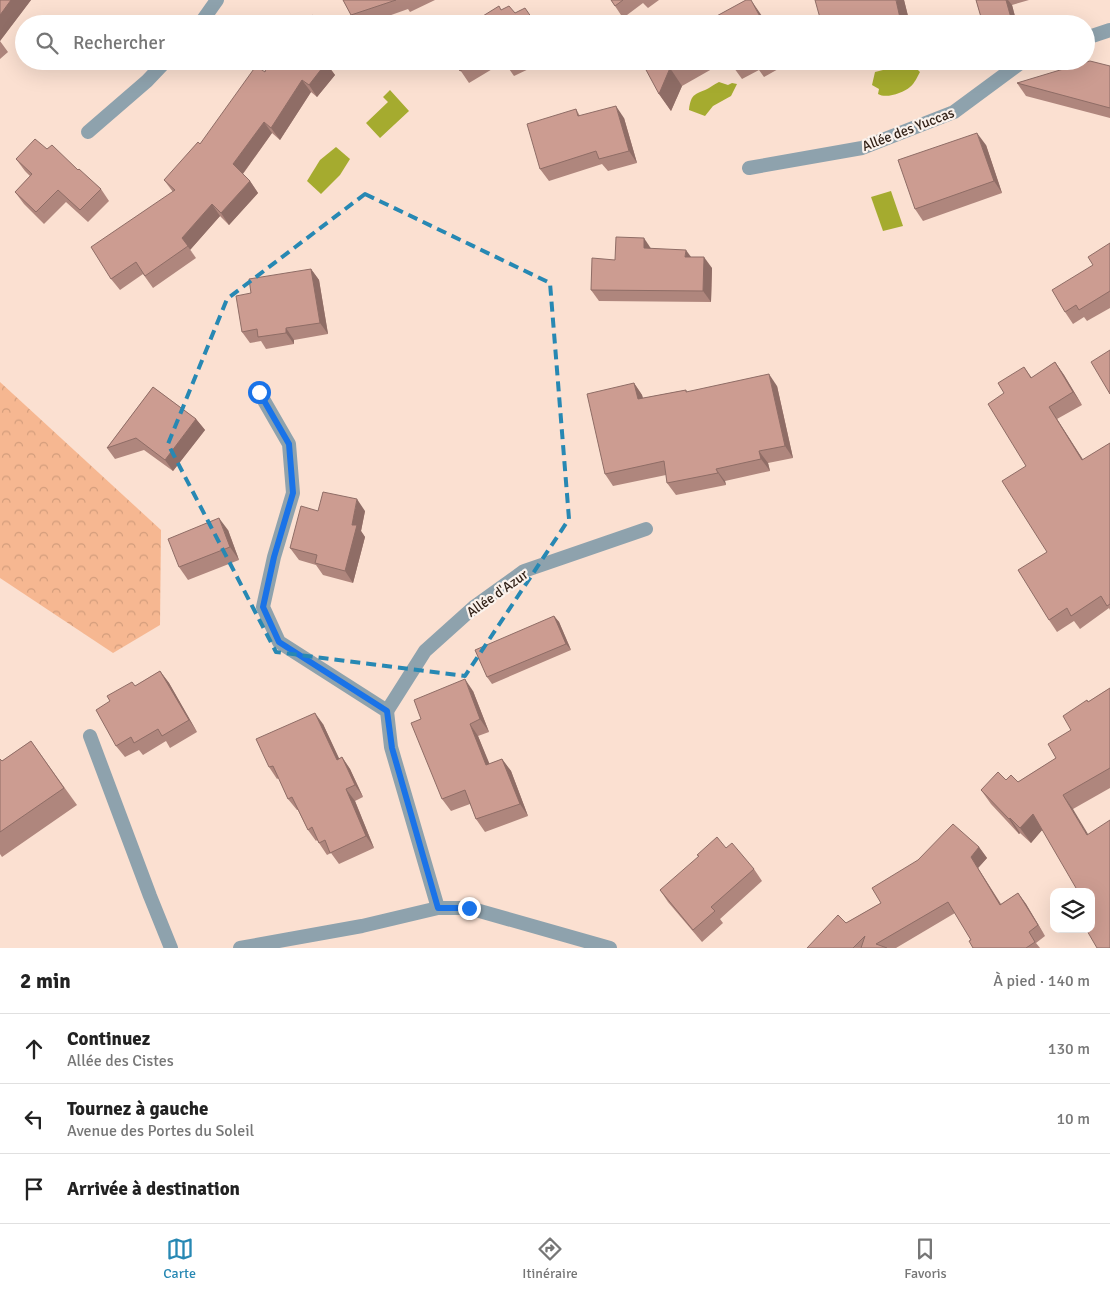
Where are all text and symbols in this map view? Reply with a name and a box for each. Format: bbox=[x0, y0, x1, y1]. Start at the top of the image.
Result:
search box bbox=[15, 15, 1095, 70]
icon: search bbox=[33, 29, 61, 57]
text: Rechercher bbox=[73, 31, 165, 55]
street label: Allée des Yuccas bbox=[860, 104, 957, 155]
route start bbox=[248, 381, 271, 404]
street label: Allée d'Azur bbox=[463, 565, 532, 621]
map controls bbox=[1050, 888, 1095, 933]
button: layers bbox=[1050, 888, 1095, 933]
route end bbox=[458, 897, 481, 920]
text: 2 min bbox=[20, 968, 71, 994]
text: À pied · 140 m bbox=[993, 971, 1090, 991]
text: Continuez bbox=[67, 1027, 150, 1051]
icon: ahead bbox=[20, 1035, 48, 1063]
text: 130 m bbox=[1048, 1039, 1090, 1059]
text: Allée des Cistes bbox=[67, 1051, 174, 1071]
text: Tournez à gauche bbox=[67, 1097, 208, 1121]
icon: left bbox=[20, 1105, 48, 1133]
text: 10 m bbox=[1056, 1109, 1090, 1129]
text: Avenue des Portes du Soleil bbox=[67, 1121, 254, 1141]
icon: arrive bbox=[20, 1175, 48, 1203]
text: Arrivée à destination bbox=[67, 1177, 240, 1201]
tab: Carte bbox=[163, 1235, 196, 1282]
tab: Itinéraire bbox=[522, 1235, 578, 1282]
tab: Favoris bbox=[904, 1235, 947, 1282]

